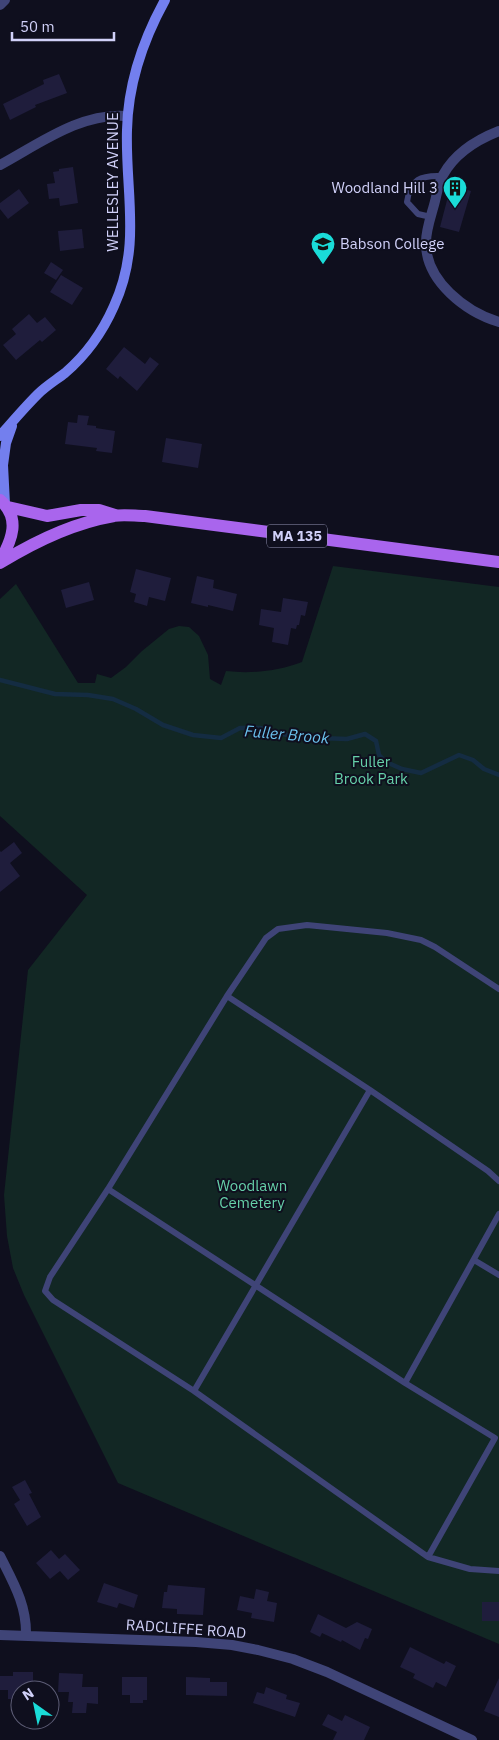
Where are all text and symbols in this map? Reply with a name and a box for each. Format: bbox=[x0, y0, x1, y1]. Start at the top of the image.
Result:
scale bar bbox=[12, 10, 115, 42]
text: 50 m bbox=[20, 17, 55, 36]
street label: WELLESLEY AVENUE bbox=[103, 112, 122, 252]
building icon: Woodland Hill 3 bbox=[442, 175, 468, 209]
place label: Woodland Hill 3 bbox=[332, 178, 438, 197]
school or university icon: Babson College bbox=[310, 231, 336, 265]
place label: Babson College bbox=[340, 234, 444, 253]
road number: MA 135 bbox=[267, 524, 327, 548]
water label: Fuller Brook bbox=[244, 720, 331, 748]
park label: Fuller Brook Park bbox=[334, 752, 408, 788]
park label: Woodlawn Cemetery bbox=[217, 1176, 287, 1212]
street label: RADCLIFFE ROAD bbox=[125, 1615, 247, 1642]
north arrow bbox=[10, 1680, 60, 1730]
text: N bbox=[19, 1684, 37, 1704]

